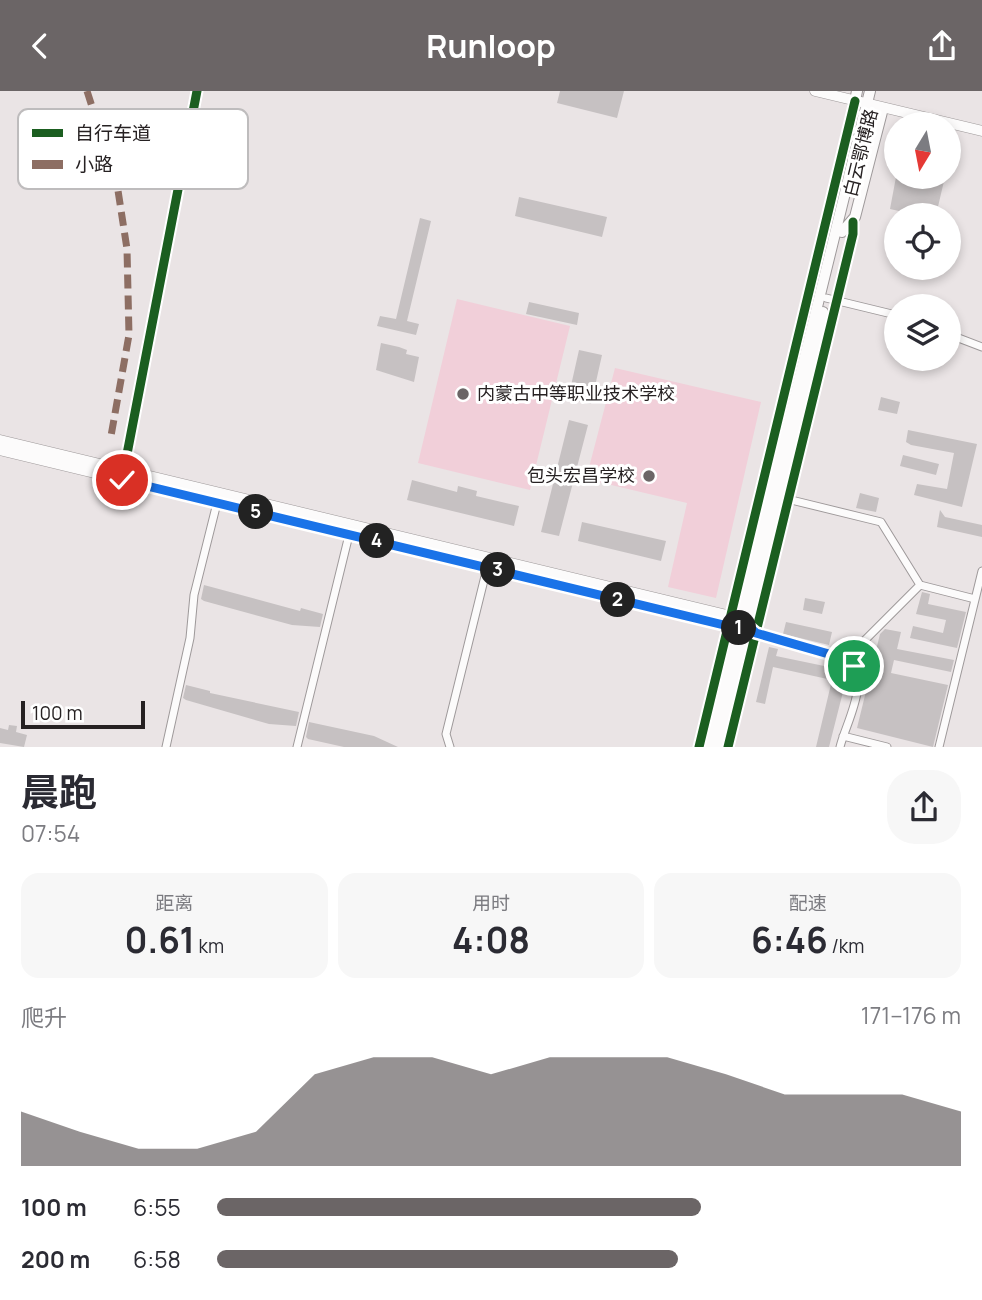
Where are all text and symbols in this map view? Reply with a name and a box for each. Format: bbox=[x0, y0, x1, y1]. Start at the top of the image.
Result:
text: Runloop bbox=[426, 24, 556, 68]
icon: back bbox=[21, 27, 59, 65]
icon: share bbox=[923, 27, 961, 65]
street label: 白云鄂博路 bbox=[837, 106, 883, 199]
legend bbox=[18, 109, 248, 189]
north arrow bbox=[884, 112, 961, 189]
map controls bbox=[884, 112, 961, 371]
text: 自行车道 bbox=[75, 120, 151, 146]
text: 小路 bbox=[75, 151, 113, 177]
button: locate bbox=[884, 203, 961, 280]
button: layers bbox=[884, 294, 961, 371]
place label: 内蒙古中等职业技术学校 bbox=[477, 381, 675, 405]
marker: 内蒙古中等职业技术学校 bbox=[455, 386, 471, 402]
pin bbox=[92, 450, 152, 510]
icon: check bbox=[103, 461, 141, 499]
place label: 包头宏昌学校 bbox=[527, 463, 635, 487]
marker: 包头宏昌学校 bbox=[641, 468, 657, 484]
pin: 5 bbox=[238, 495, 274, 529]
text: 5 bbox=[250, 498, 261, 524]
pin: 4 bbox=[360, 524, 394, 559]
text: 4 bbox=[371, 527, 382, 553]
pin: 3 bbox=[480, 553, 516, 587]
text: 3 bbox=[492, 556, 503, 582]
pin: 2 bbox=[600, 582, 636, 617]
text: 2 bbox=[612, 586, 623, 612]
pin: 1 bbox=[722, 611, 756, 645]
text: 1 bbox=[734, 614, 743, 640]
pin bbox=[824, 636, 884, 696]
icon: arrive bbox=[835, 647, 873, 685]
scale bar bbox=[21, 698, 145, 730]
text: 100 m bbox=[32, 700, 83, 726]
text: 晨跑 bbox=[21, 765, 97, 817]
button: share bbox=[887, 770, 961, 844]
text: 07:54 bbox=[21, 817, 80, 849]
text: 距离 bbox=[155, 890, 193, 916]
text: 用时 bbox=[472, 890, 510, 916]
text: 配速 bbox=[789, 890, 827, 916]
text: 0.61 bbox=[125, 916, 195, 964]
text: 4:08 bbox=[452, 916, 530, 964]
text: 6:46 bbox=[751, 916, 828, 964]
text: km bbox=[195, 933, 224, 959]
text: /km bbox=[828, 933, 864, 959]
text: 171–176 m bbox=[861, 999, 961, 1031]
text: 爬升 bbox=[21, 1001, 67, 1033]
text: 100 m bbox=[21, 1191, 87, 1223]
text: 6:55 bbox=[133, 1191, 181, 1223]
text: 200 m bbox=[21, 1243, 90, 1275]
text: 6:58 bbox=[133, 1243, 181, 1275]

